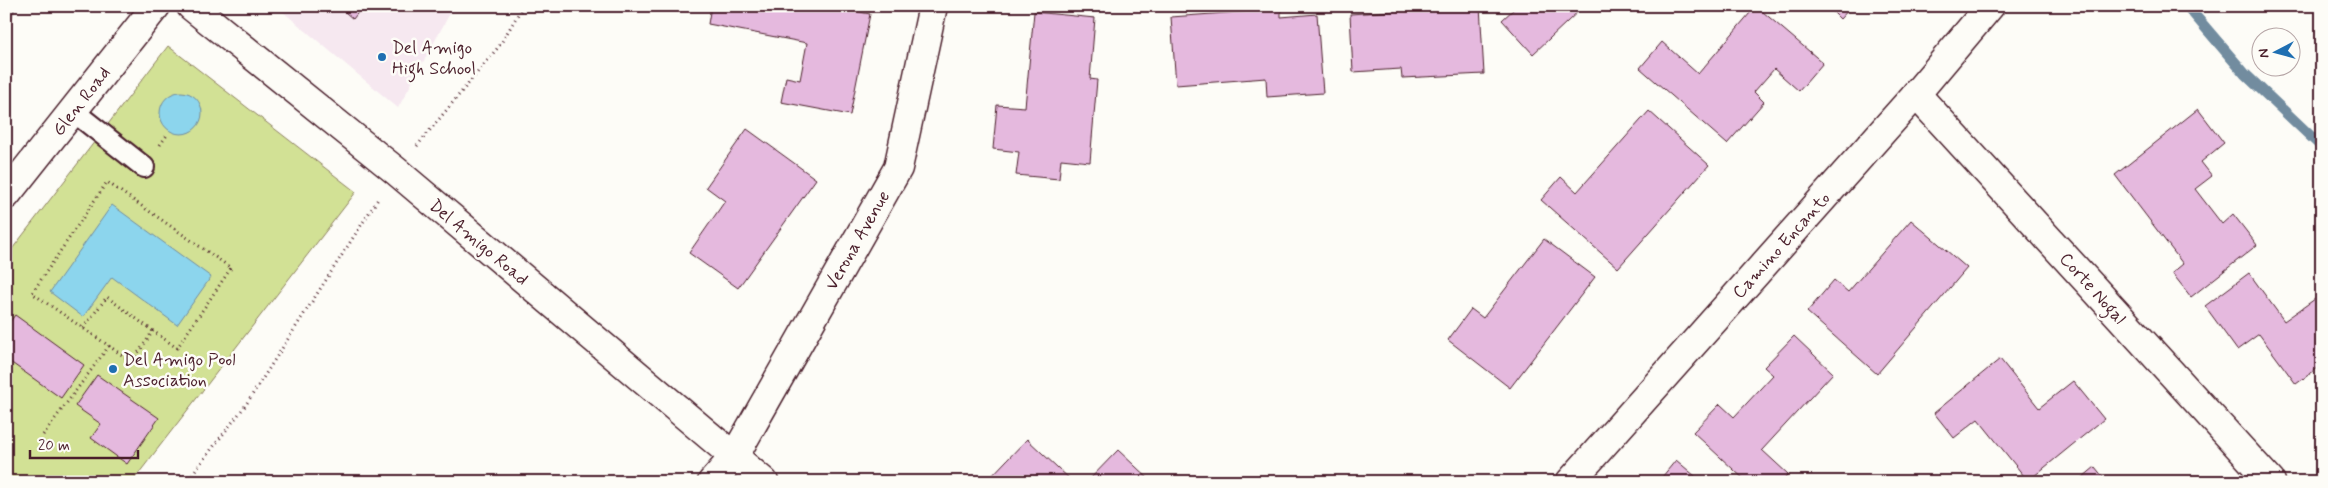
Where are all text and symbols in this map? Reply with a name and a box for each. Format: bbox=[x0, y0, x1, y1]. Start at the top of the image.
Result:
north arrow bbox=[2250, 28, 2300, 78]
place label: Del Amigo High School bbox=[392, 36, 476, 83]
text: N bbox=[2255, 48, 2274, 59]
marker: Del Amigo High School bbox=[376, 51, 388, 63]
street label: Glen Road bbox=[47, 62, 116, 141]
street label: Verona Avenue bbox=[820, 186, 896, 295]
street label: Camino Encanto bbox=[1727, 187, 1836, 304]
street label: Del Amigo Road bbox=[424, 194, 533, 291]
street label: Corte Nogal bbox=[2052, 248, 2131, 331]
place label: Del Amigo Pool Association bbox=[123, 348, 236, 393]
marker: Del Amigo Pool Association bbox=[107, 363, 119, 375]
scale bar bbox=[30, 428, 138, 460]
text: 20 m bbox=[38, 436, 70, 456]

